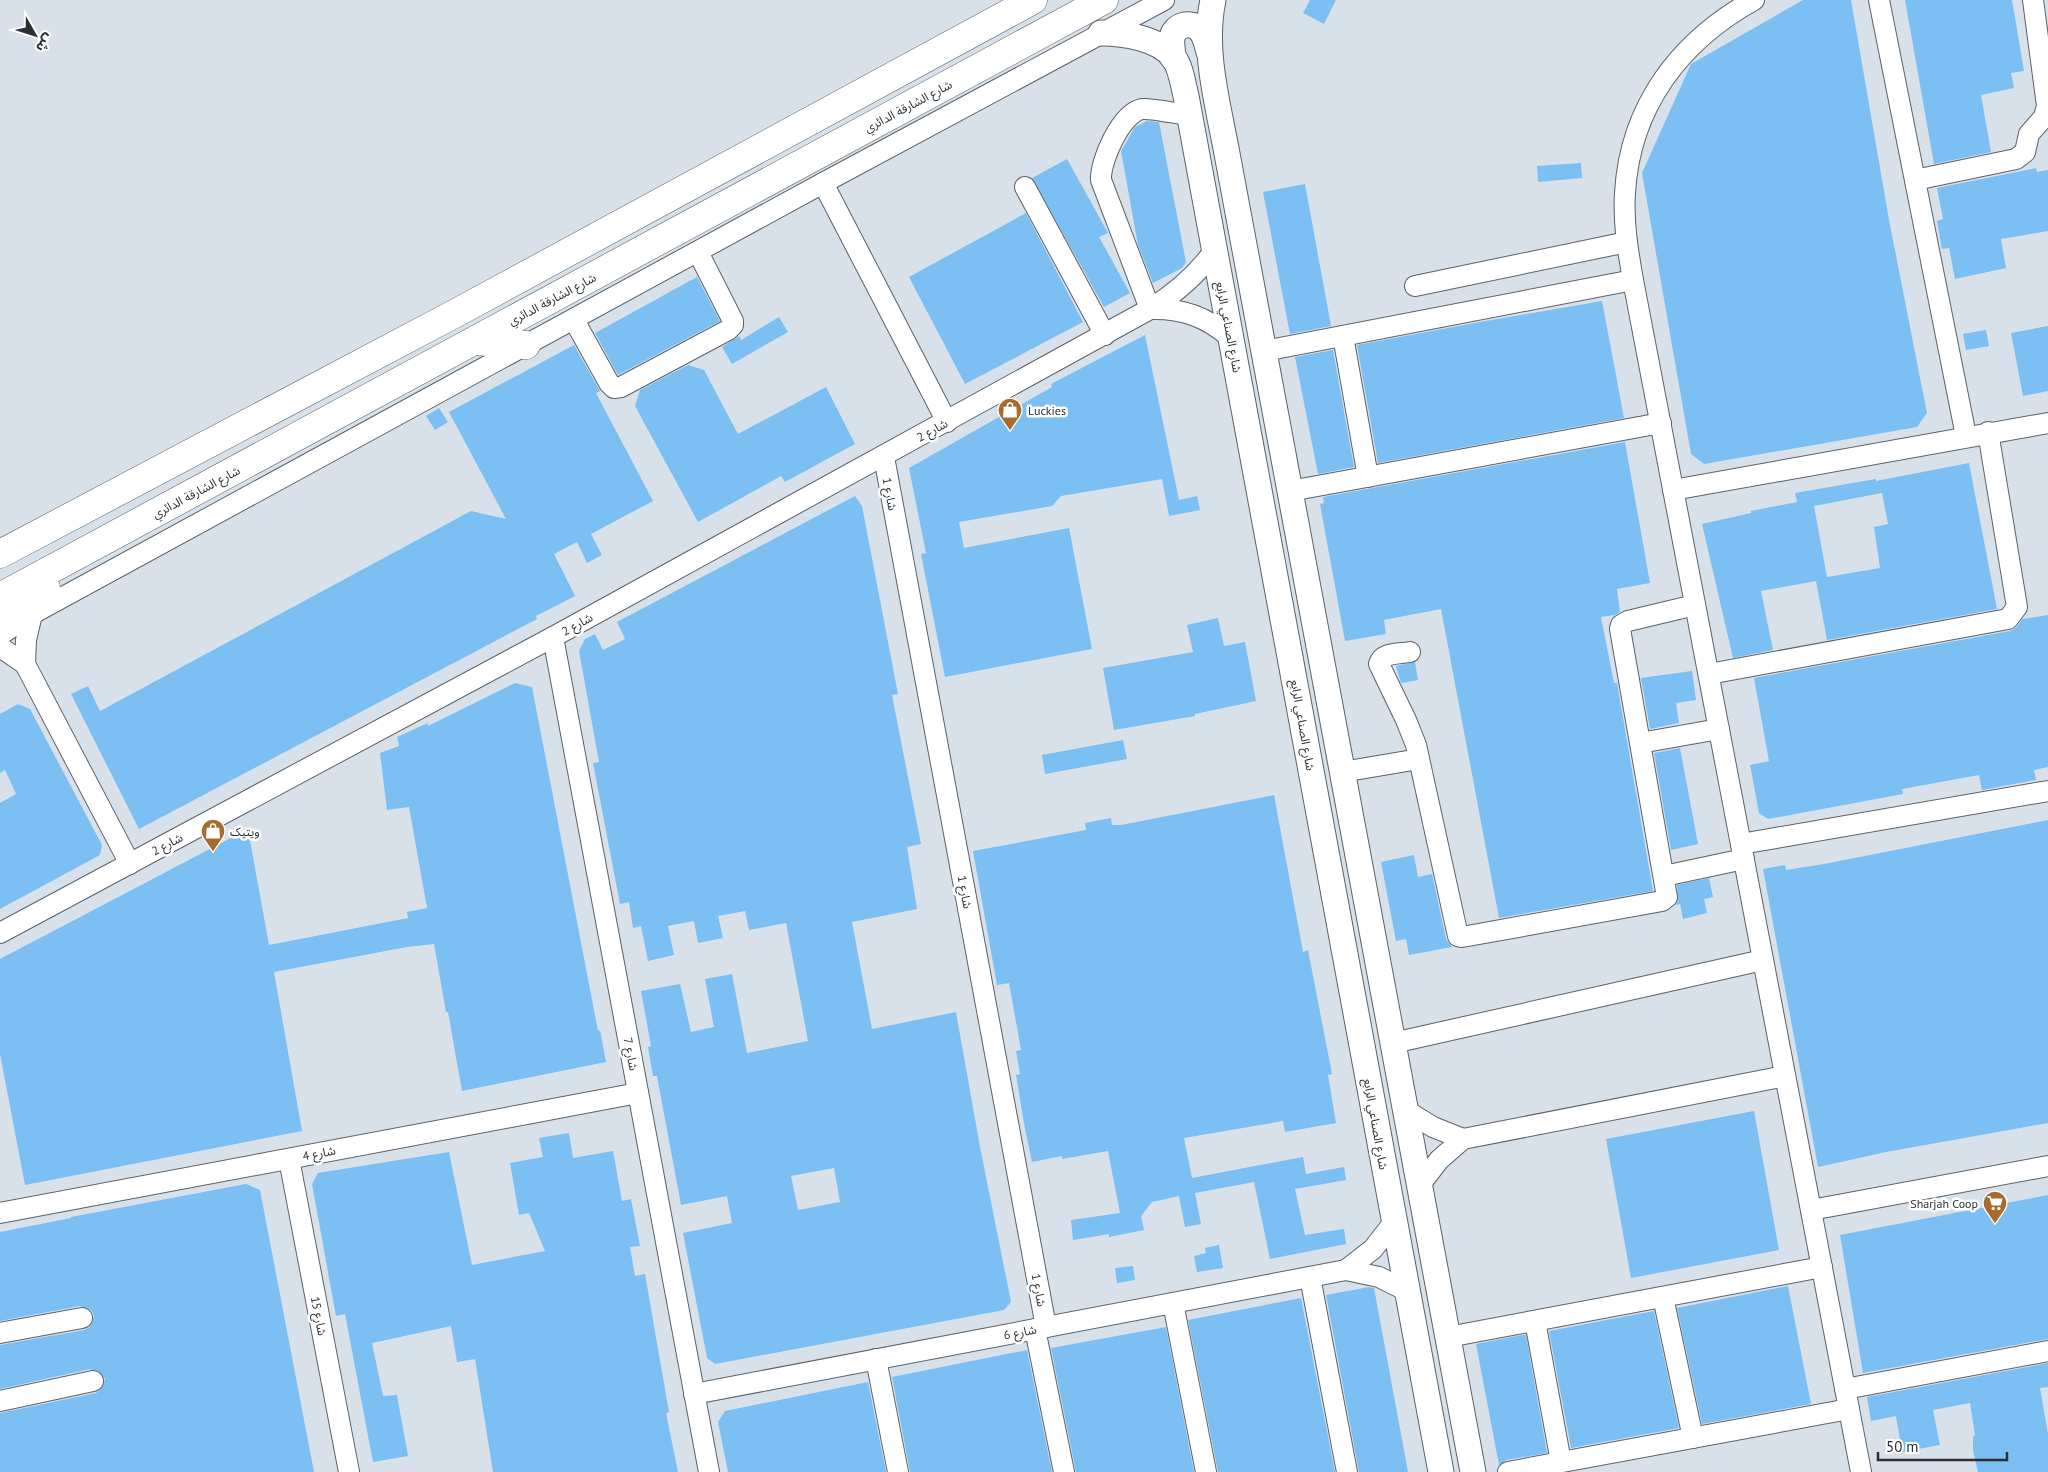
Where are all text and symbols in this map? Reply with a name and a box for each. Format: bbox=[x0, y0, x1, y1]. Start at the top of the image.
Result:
north arrow bbox=[10, 10, 60, 60]
text: ش bbox=[32, 30, 58, 56]
street label: شارع الشارقة الدائري bbox=[862, 77, 956, 138]
street label: شارع الشارقة الدائري bbox=[506, 270, 600, 331]
street label: شارع الصناعي الرابع bbox=[1210, 280, 1245, 374]
shop icon: Luckies bbox=[997, 397, 1023, 431]
place label: Luckies bbox=[1028, 403, 1066, 418]
street label: شارع 2 bbox=[914, 415, 951, 446]
street label: شارع الشارقة الدائري bbox=[150, 463, 244, 524]
street label: شارع 1 bbox=[878, 476, 901, 512]
street label: شارع 2 bbox=[559, 609, 596, 640]
street label: شارع الصناعي الرابع bbox=[1285, 678, 1318, 772]
shop icon: ویتیک bbox=[200, 818, 226, 852]
place label: ویتیک bbox=[230, 824, 260, 839]
street label: شارع 2 bbox=[149, 830, 186, 860]
street label: شارع 1 bbox=[953, 874, 976, 910]
street label: شارع 7 bbox=[619, 1036, 642, 1072]
street label: شارع الصناعي الرابع bbox=[1358, 1077, 1391, 1171]
street label: شارع 4 bbox=[301, 1142, 337, 1165]
supermarket icon: Sharjah Coop bbox=[1982, 1190, 2008, 1224]
place label: Sharjah Coop bbox=[1910, 1196, 1978, 1211]
street label: شارع 1 bbox=[1027, 1272, 1050, 1308]
street label: شارع 15 bbox=[306, 1295, 330, 1337]
street label: شارع 6 bbox=[1002, 1321, 1038, 1344]
scale bar bbox=[1878, 1430, 2007, 1462]
text: 50 m bbox=[1886, 1437, 1919, 1456]

